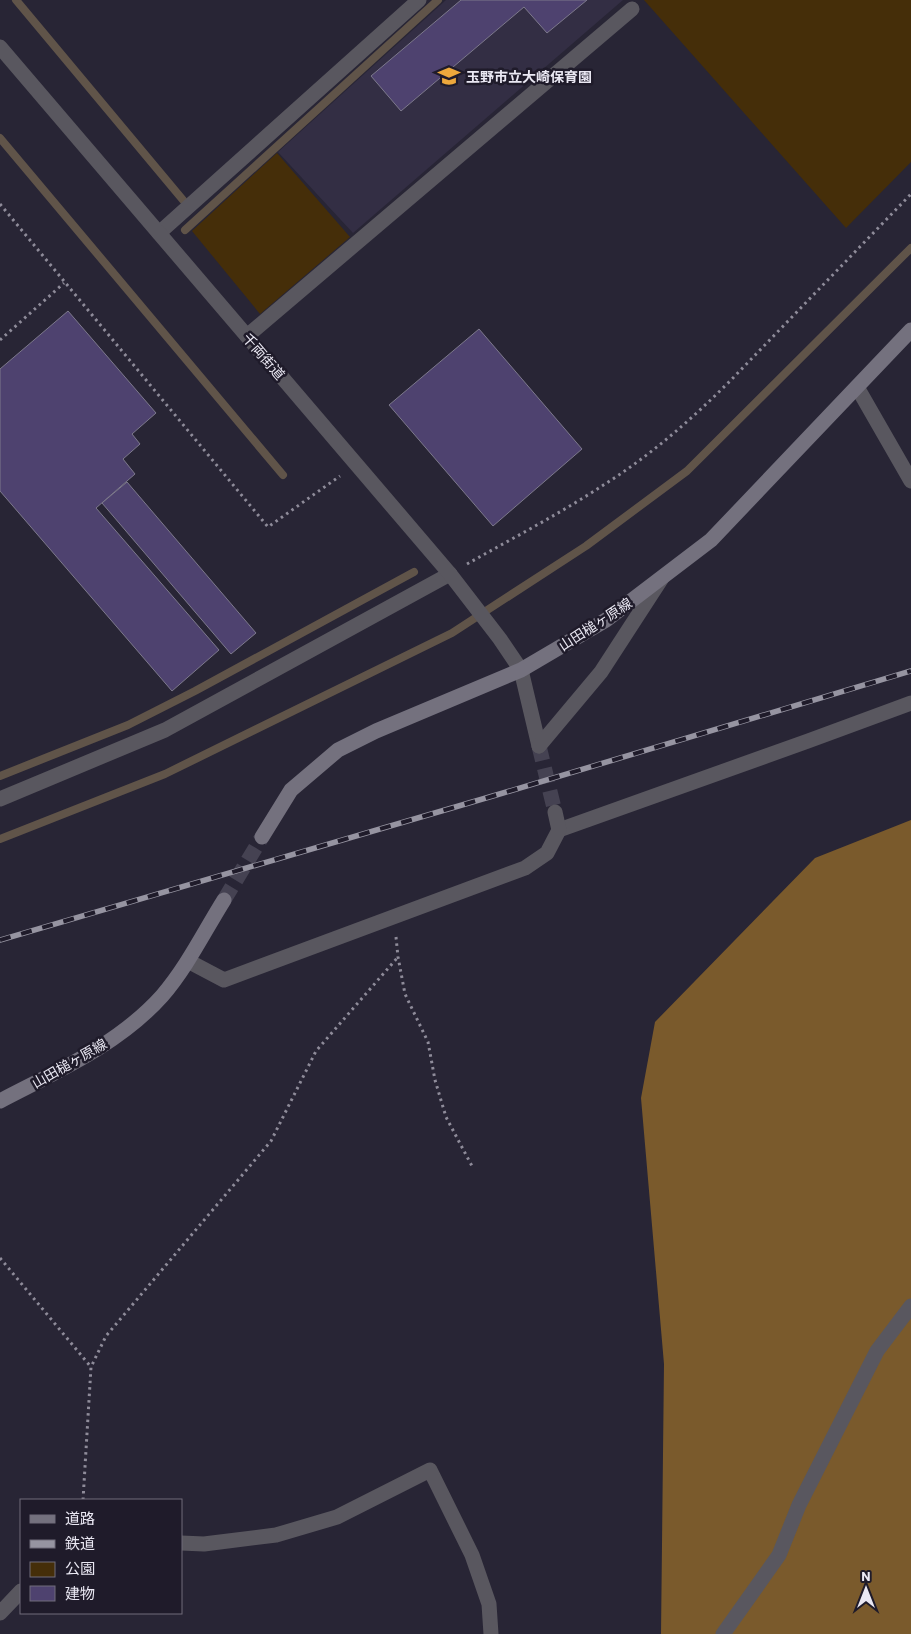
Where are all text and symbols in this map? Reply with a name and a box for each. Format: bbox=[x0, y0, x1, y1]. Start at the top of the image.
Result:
school or university icon: 玉野市立大崎保育園 bbox=[436, 63, 462, 89]
place label: 玉野市立大崎保育園 bbox=[466, 68, 592, 85]
street label: 千両街道 bbox=[239, 329, 289, 383]
street label: 山田槌ヶ原線 bbox=[555, 594, 635, 654]
street label: 山田槌ヶ原線 bbox=[28, 1035, 110, 1091]
legend bbox=[20, 1499, 182, 1614]
text: 道路 bbox=[65, 1509, 95, 1527]
text: 鉄道 bbox=[65, 1534, 95, 1552]
text: 公園 bbox=[65, 1559, 95, 1577]
north arrow bbox=[841, 1564, 891, 1614]
text: N bbox=[861, 1567, 871, 1584]
text: 建物 bbox=[65, 1584, 95, 1602]

